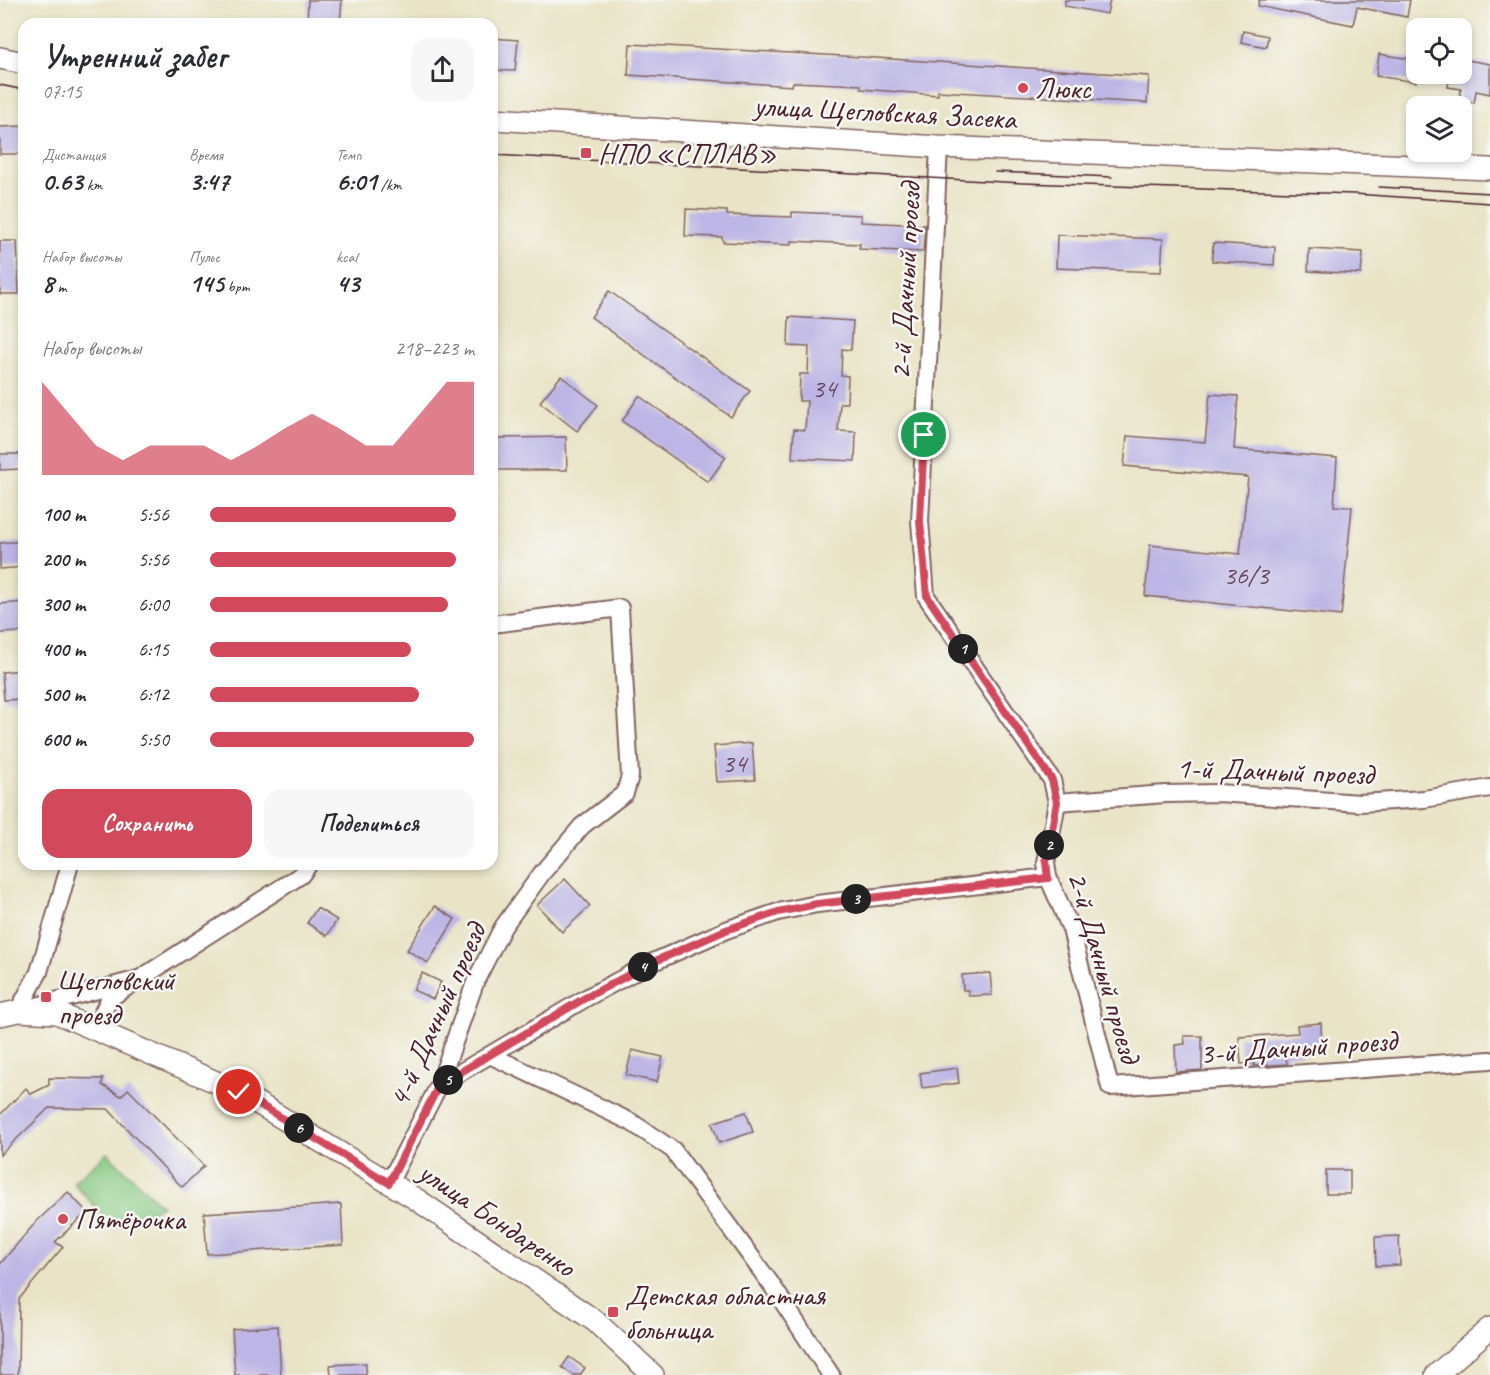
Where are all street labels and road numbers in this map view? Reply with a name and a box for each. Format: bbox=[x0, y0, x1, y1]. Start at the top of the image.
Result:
street label: улица Щегловская Засека bbox=[751, 86, 1019, 138]
street label: 2-й Дачный проезд bbox=[881, 179, 929, 380]
street label: 1-й Дачный проезд bbox=[1176, 749, 1377, 794]
street label: 2-й Дачный проезд bbox=[1059, 867, 1150, 1069]
street label: 4-й Дачный проезд bbox=[380, 915, 495, 1113]
street label: 3-й Дачный проезд bbox=[1198, 1021, 1400, 1073]
street label: улица Бондаренко bbox=[410, 1152, 584, 1286]

